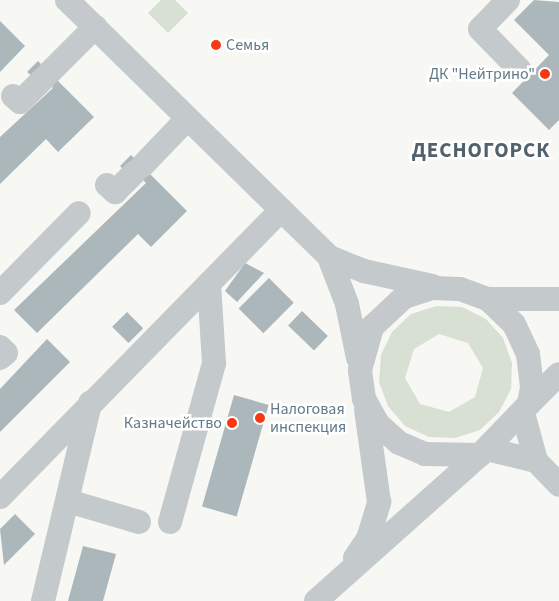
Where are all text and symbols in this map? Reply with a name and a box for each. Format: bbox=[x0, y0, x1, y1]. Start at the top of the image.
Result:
place label: Семья bbox=[226, 35, 269, 55]
marker: Семья bbox=[210, 39, 222, 51]
place label: ДК "Нейтрино" bbox=[429, 64, 535, 84]
marker: ДК "Нейтрино" bbox=[539, 68, 551, 80]
district label: ДЕСНОГОРСК bbox=[411, 137, 551, 163]
place label: Налоговая инспекция bbox=[270, 399, 346, 437]
marker: Налоговая инспекция bbox=[254, 412, 266, 424]
place label: Казначейство bbox=[124, 413, 222, 433]
marker: Казначейство bbox=[226, 417, 238, 429]

